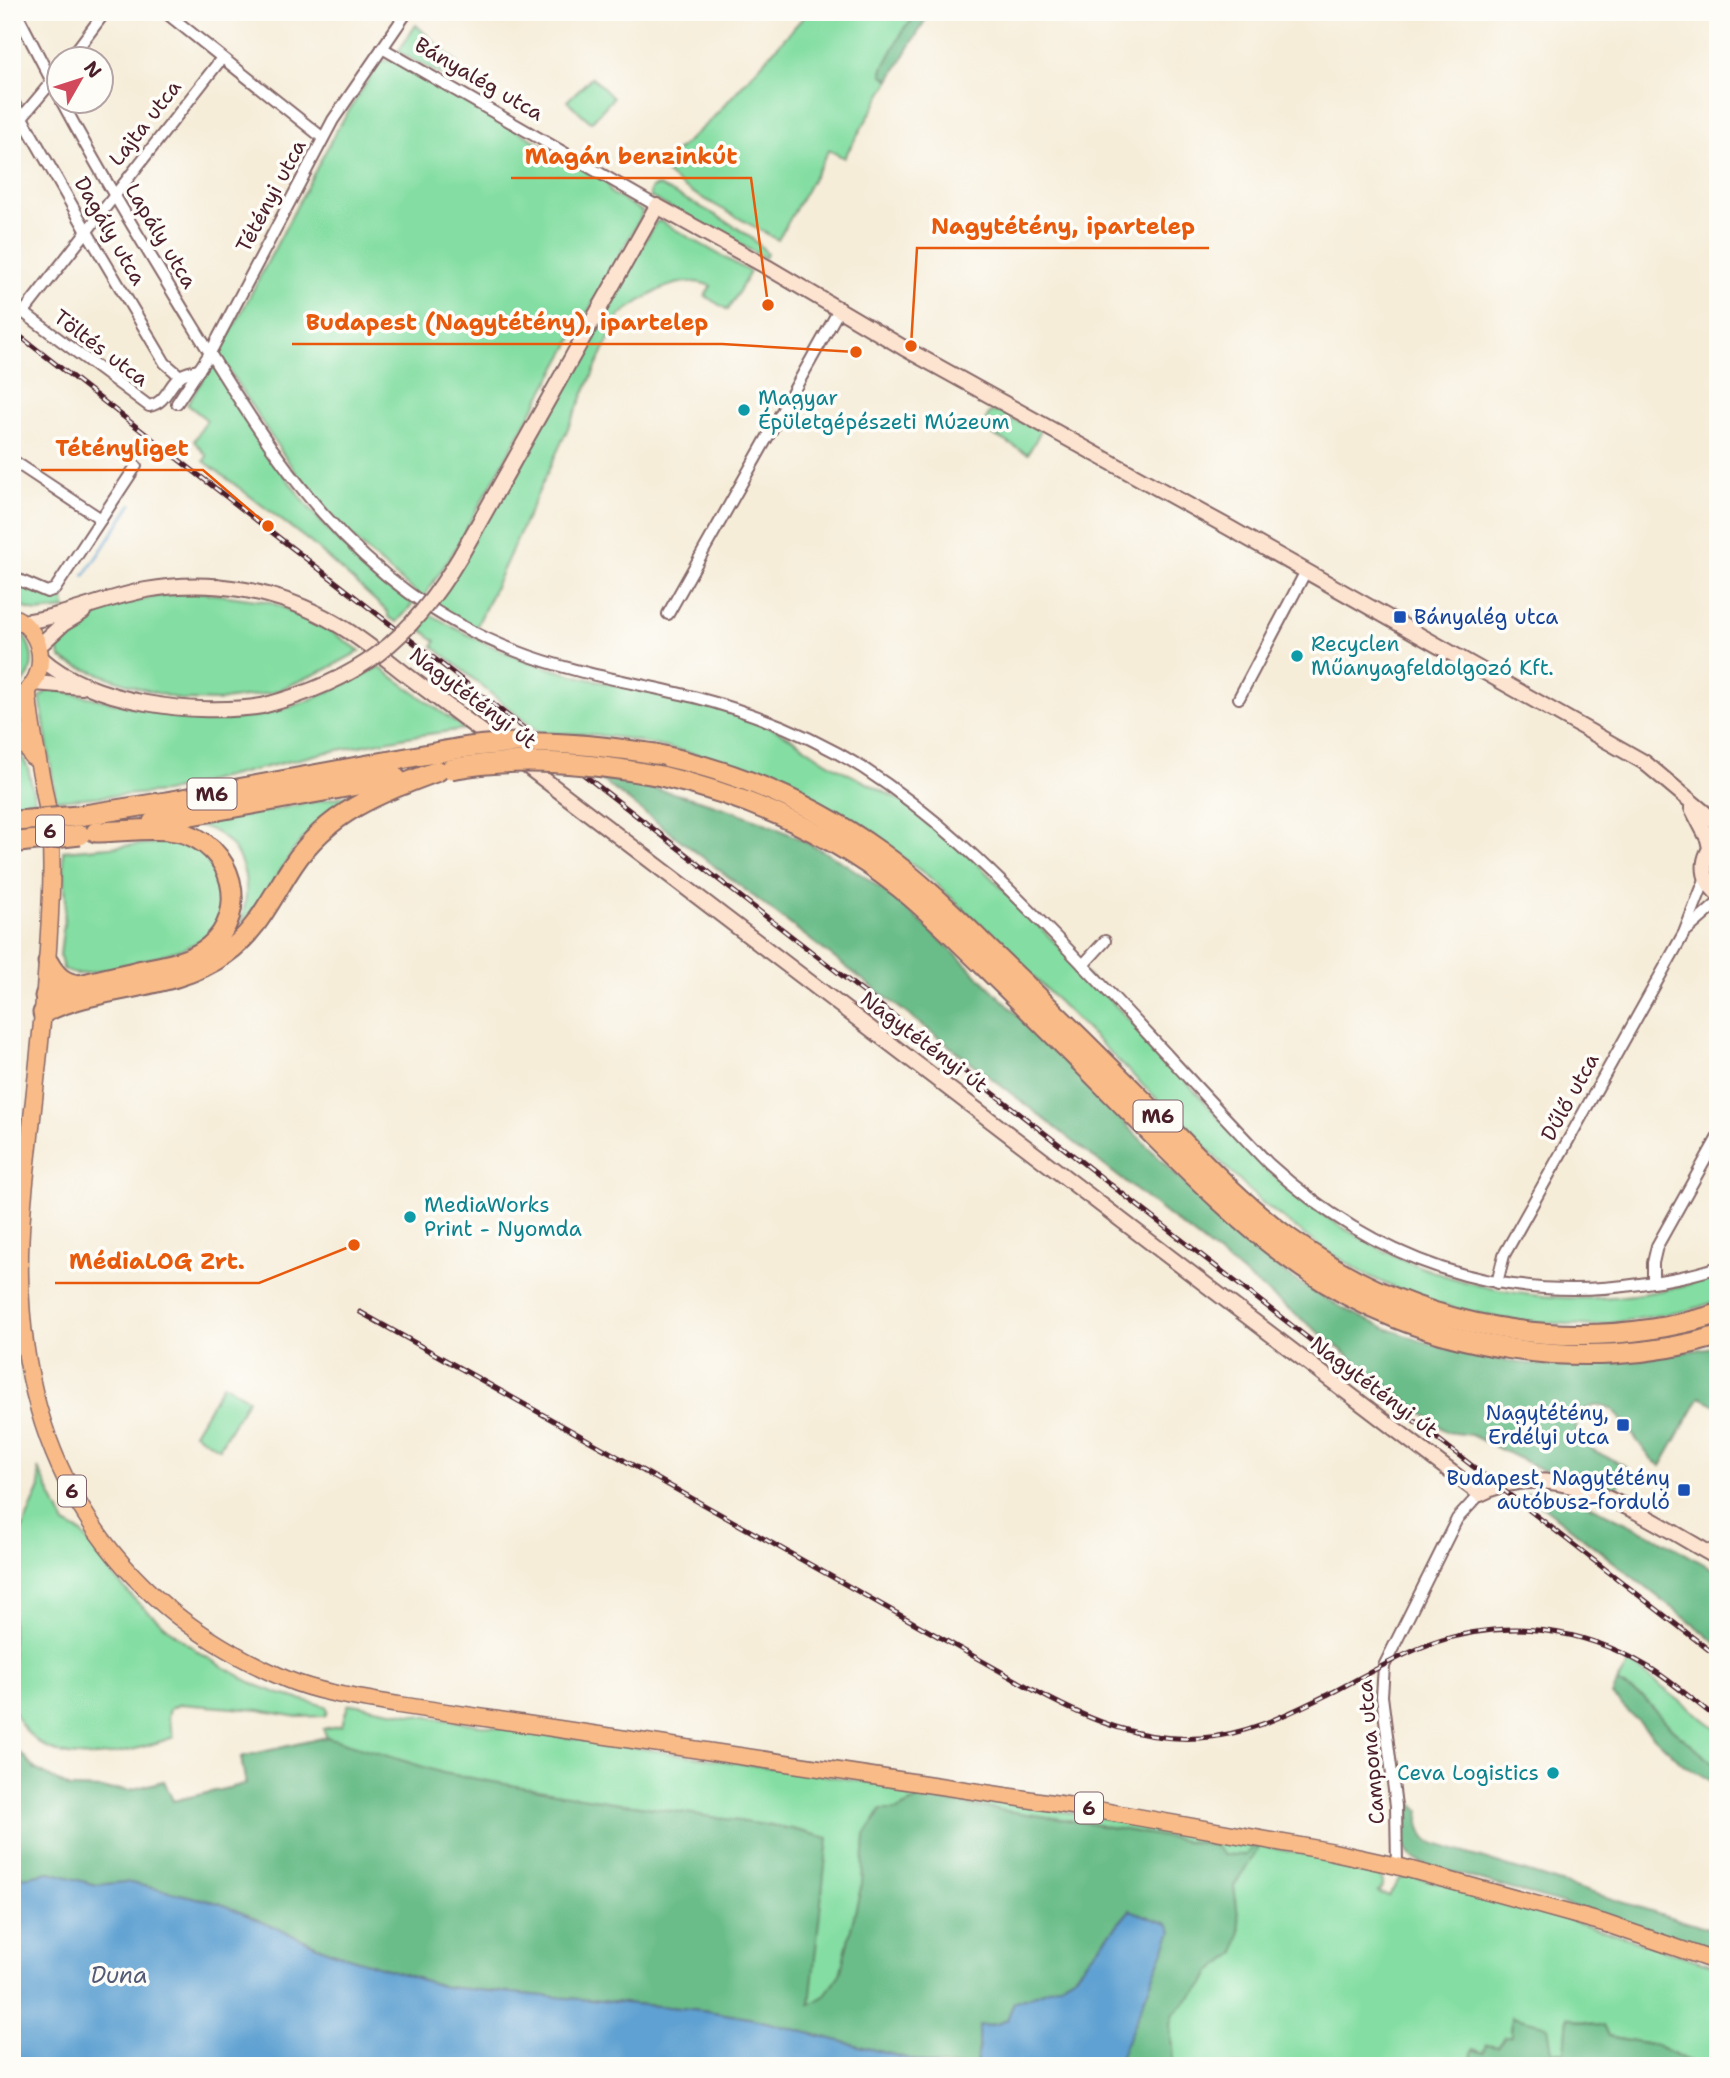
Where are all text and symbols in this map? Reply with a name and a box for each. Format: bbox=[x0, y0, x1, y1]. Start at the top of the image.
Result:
street label: Bányalég utca bbox=[409, 31, 549, 127]
north arrow bbox=[46, 46, 116, 116]
text: N bbox=[78, 56, 107, 83]
street label: Lajta utca bbox=[102, 74, 188, 172]
callout: Magán benzinkút bbox=[511, 134, 751, 178]
street label: Tétényi utca bbox=[230, 135, 312, 257]
text: Magán benzinkút bbox=[525, 141, 737, 171]
street label: Dagály utca bbox=[68, 172, 152, 290]
street label: Lapály utca bbox=[119, 178, 203, 294]
callout: Nagytétény, ipartelep bbox=[917, 204, 1209, 248]
text: Nagytétény, ipartelep bbox=[931, 211, 1195, 241]
callout: Budapest (Nagytétény), ipartelep bbox=[292, 300, 722, 344]
street label: Töltés utca bbox=[48, 303, 154, 393]
text: Budapest (Nagytétény), ipartelep bbox=[306, 307, 709, 337]
place label: Magyar Épületgépészeti Múzeum bbox=[758, 384, 1010, 436]
marker: Magyar Épületgépészeti Múzeum bbox=[736, 402, 752, 418]
callout: Tétényliget bbox=[41, 426, 203, 470]
text: Tétényliget bbox=[55, 433, 189, 463]
place label: Bányalég utca bbox=[1414, 603, 1558, 631]
marker: Bányalég utca bbox=[1392, 609, 1408, 625]
place label: Recyclen Műanyagfeldolgozó Kft. bbox=[1311, 630, 1554, 682]
street label: Nagytétényi út bbox=[404, 641, 542, 755]
marker: Recyclen Műanyagfeldolgozó Kft. bbox=[1289, 648, 1305, 664]
road number: M6 bbox=[188, 778, 236, 810]
road number: 6 bbox=[36, 816, 64, 846]
street label: Nagytétényi út bbox=[855, 985, 993, 1099]
street label: Dűlő utca bbox=[1534, 1048, 1606, 1146]
road number: M6 bbox=[1134, 1100, 1182, 1132]
place label: MediaWorks Print - Nyomda bbox=[424, 1191, 582, 1243]
marker: MediaWorks Print - Nyomda bbox=[402, 1209, 418, 1225]
callout: MédiaLOG Zrt. bbox=[55, 1239, 259, 1283]
text: MédiaLOG Zrt. bbox=[69, 1246, 245, 1276]
street label: Nagytétényi út bbox=[1305, 1330, 1443, 1444]
place label: Nagytétény, Erdélyi utca bbox=[1485, 1399, 1609, 1451]
marker: Nagytétény, Erdélyi utca bbox=[1615, 1417, 1631, 1433]
place label: Budapest, Nagytétény autóbusz-forduló bbox=[1446, 1464, 1670, 1516]
road number: 6 bbox=[58, 1476, 86, 1506]
marker: Budapest, Nagytétény autóbusz-forduló bbox=[1676, 1482, 1692, 1498]
street label: Campona utca bbox=[1351, 1678, 1391, 1826]
place label: Ceva Logistics bbox=[1397, 1759, 1539, 1787]
marker: Ceva Logistics bbox=[1545, 1765, 1561, 1781]
road number: 6 bbox=[1075, 1792, 1103, 1824]
water label: Duna bbox=[90, 1960, 148, 1990]

